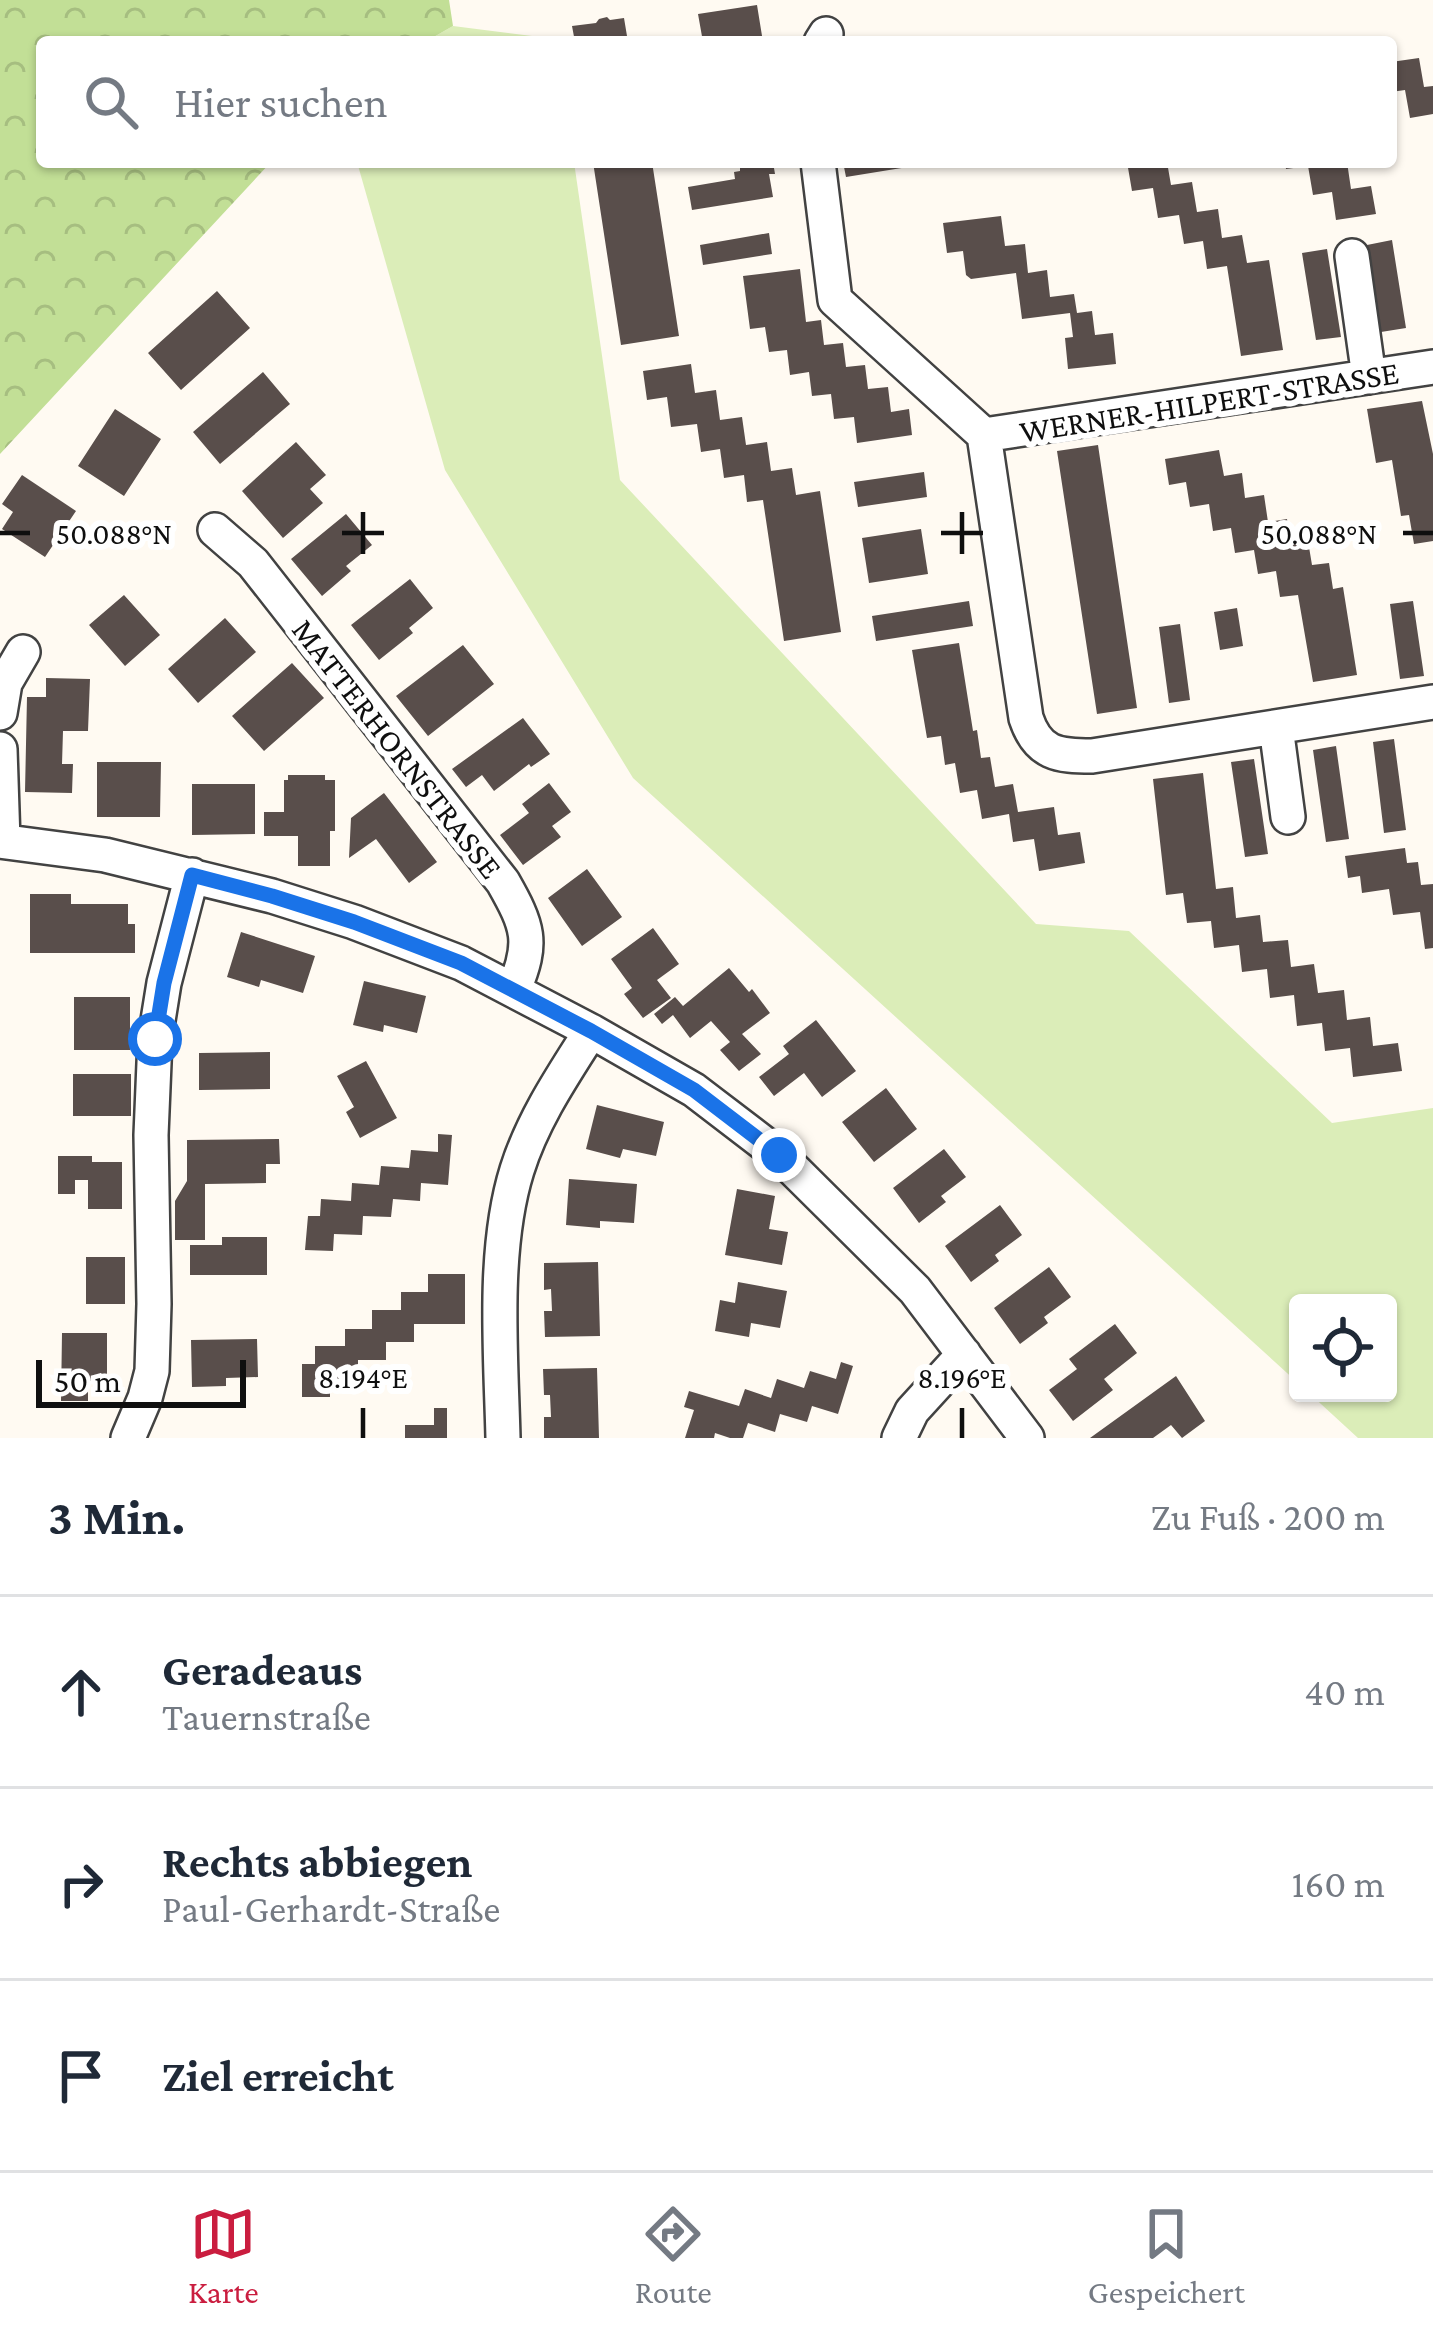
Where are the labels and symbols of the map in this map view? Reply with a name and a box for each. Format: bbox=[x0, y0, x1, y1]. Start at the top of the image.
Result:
street label: WERNER-HILPERT-STRASSE bbox=[1017, 353, 1401, 450]
text: 50.088°N bbox=[56, 517, 172, 550]
text: 50.088°N bbox=[1261, 517, 1377, 550]
street label: MATTERHORNSTRASSE bbox=[285, 611, 510, 885]
route start bbox=[128, 1012, 182, 1066]
route end bbox=[752, 1128, 806, 1182]
scale bar bbox=[36, 1354, 246, 1407]
text: 8.194°E bbox=[318, 1361, 408, 1394]
text: 8.196°E bbox=[918, 1361, 1006, 1394]

